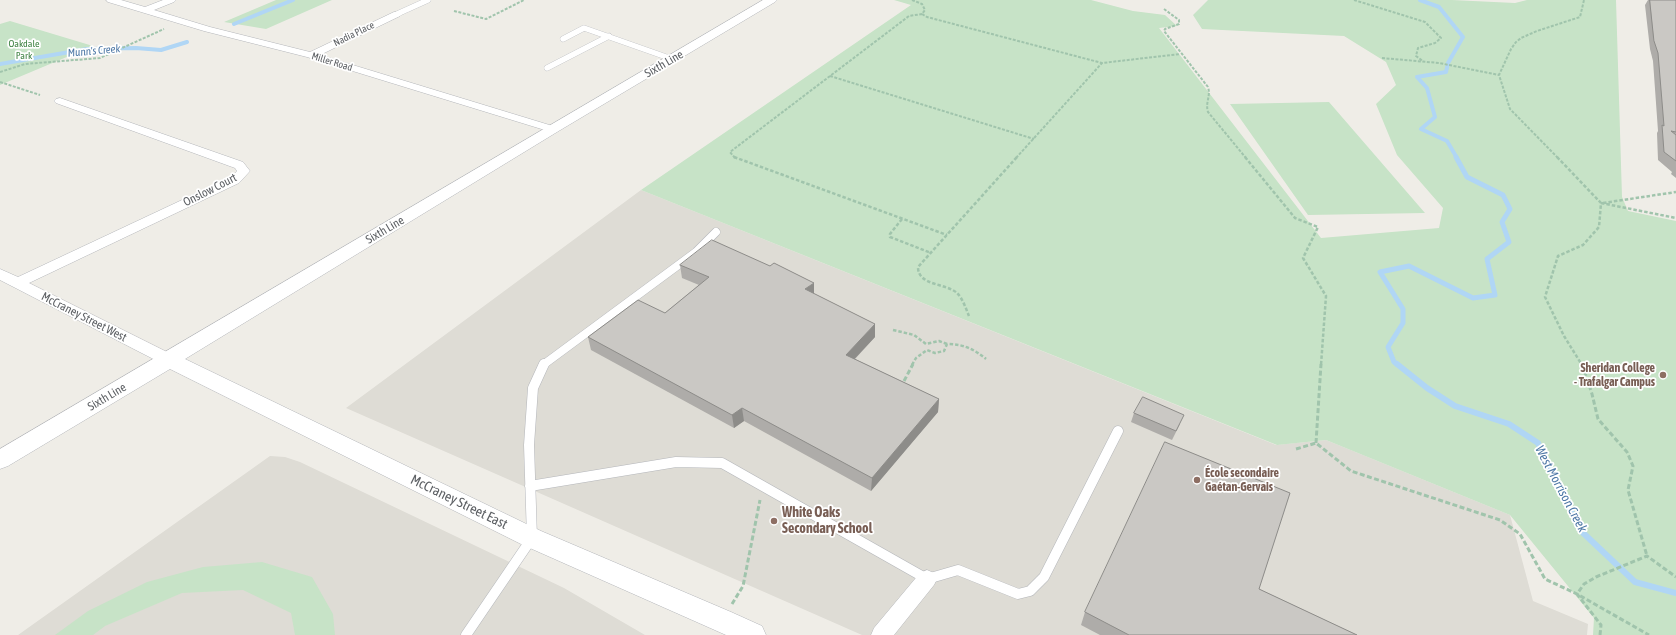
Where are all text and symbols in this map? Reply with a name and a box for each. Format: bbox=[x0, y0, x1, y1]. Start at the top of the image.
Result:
street label: Nadia Place bbox=[332, 19, 376, 49]
park label: Oakdale Park bbox=[8, 38, 40, 62]
water label: Munn's Creek bbox=[67, 42, 121, 60]
street label: Sixth Line bbox=[642, 47, 686, 81]
street label: Miller Road bbox=[310, 50, 354, 74]
street label: Onslow Court bbox=[181, 170, 239, 210]
street label: Sixth Line bbox=[363, 213, 407, 247]
street label: McCraney Street West bbox=[39, 289, 129, 345]
place label: Sheridan College - Trafalgar Campus bbox=[1574, 361, 1655, 389]
marker: Sheridan College - Trafalgar Campus bbox=[1658, 370, 1668, 380]
street label: Sixth Line bbox=[85, 380, 129, 414]
water label: West Morrison Creek bbox=[1532, 443, 1590, 535]
place label: École secondaire Gaétan-Gervais bbox=[1205, 466, 1279, 494]
street label: McCraney Street East bbox=[408, 471, 510, 533]
marker: École secondaire Gaétan-Gervais bbox=[1192, 475, 1202, 485]
place label: White Oaks Secondary School bbox=[782, 505, 872, 538]
marker: White Oaks Secondary School bbox=[769, 516, 779, 526]

